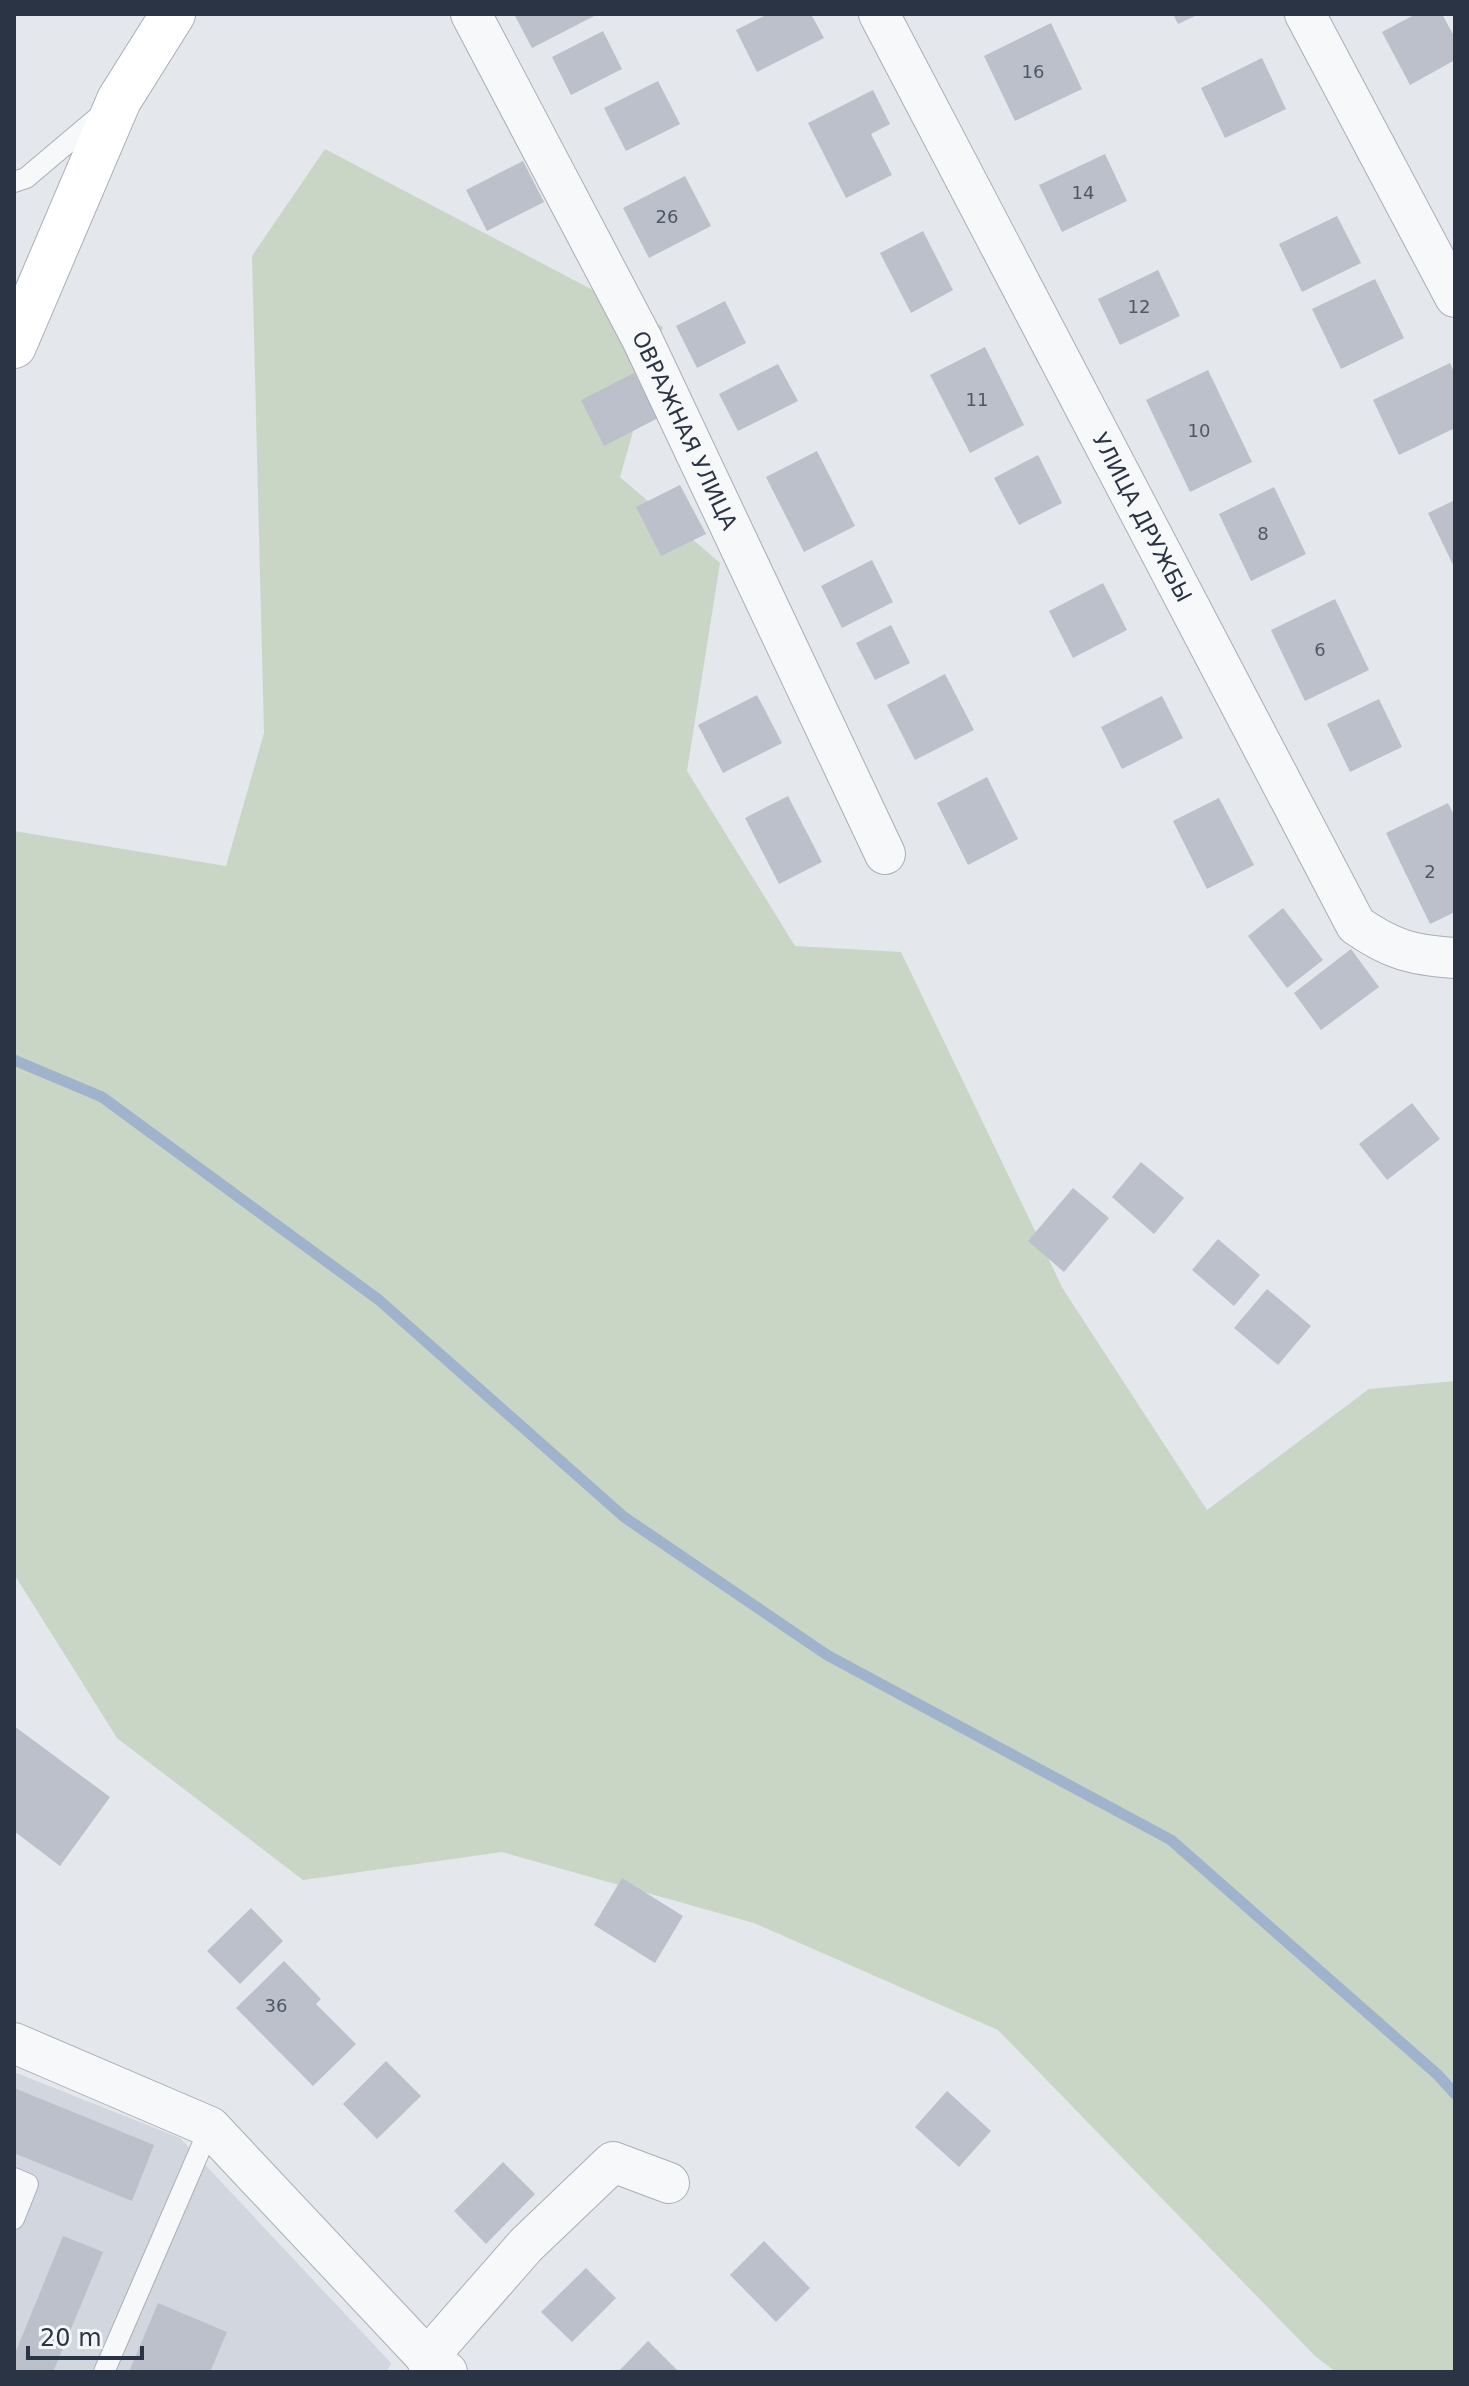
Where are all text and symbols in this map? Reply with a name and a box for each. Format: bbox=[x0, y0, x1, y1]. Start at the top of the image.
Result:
house number: 16 bbox=[1022, 61, 1044, 82]
house number: 14 bbox=[1072, 182, 1094, 203]
house number: 26 bbox=[656, 206, 678, 227]
house number: 12 bbox=[1128, 296, 1150, 317]
street label: ОВРАЖНАЯ УЛИЦА bbox=[627, 327, 742, 534]
house number: 11 bbox=[966, 389, 988, 410]
house number: 10 bbox=[1188, 420, 1210, 441]
street label: УЛИЦА ДРУЖБЫ bbox=[1087, 428, 1197, 606]
house number: 8 bbox=[1257, 523, 1269, 544]
house number: 6 bbox=[1314, 639, 1326, 660]
house number: 2 bbox=[1424, 861, 1436, 882]
house number: 36 bbox=[265, 1995, 287, 2016]
scale bar bbox=[28, 2310, 142, 2360]
text: 20 m bbox=[40, 2324, 102, 2352]

